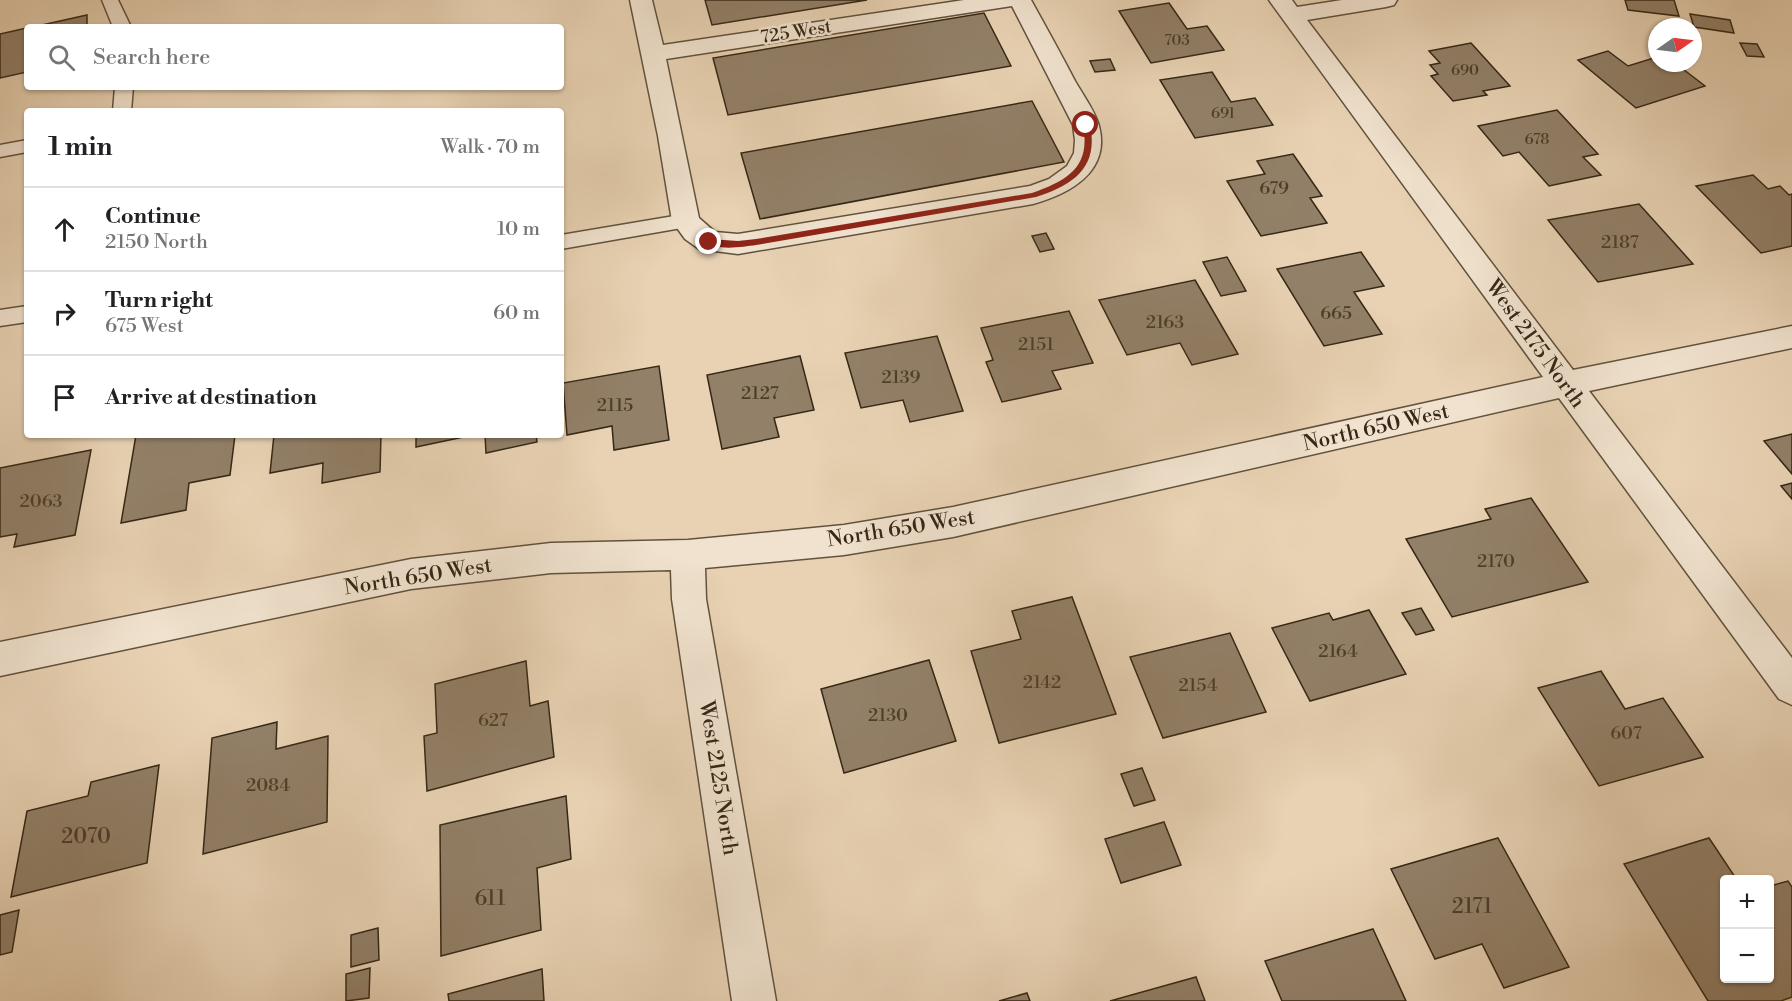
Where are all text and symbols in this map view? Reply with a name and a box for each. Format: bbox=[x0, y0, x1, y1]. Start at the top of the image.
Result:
street label: 725 West bbox=[759, 15, 834, 49]
north arrow bbox=[1648, 18, 1702, 72]
search box bbox=[24, 24, 564, 90]
house number: 703 bbox=[1164, 31, 1190, 50]
icon: search bbox=[45, 41, 78, 74]
text: Search here bbox=[93, 44, 210, 71]
house number: 690 bbox=[1451, 61, 1479, 80]
house number: 691 bbox=[1211, 104, 1236, 123]
route start bbox=[1072, 111, 1098, 137]
house number: 678 bbox=[1525, 130, 1549, 149]
text: 1 min bbox=[48, 131, 113, 163]
text: Walk · 70 m bbox=[441, 135, 540, 160]
house number: 679 bbox=[1259, 177, 1289, 200]
text: Continue bbox=[105, 203, 201, 230]
icon: ahead bbox=[48, 213, 81, 246]
text: 10 m bbox=[497, 217, 540, 242]
route end bbox=[695, 228, 721, 254]
text: 2150 North bbox=[105, 230, 208, 255]
house number: 2187 bbox=[1601, 231, 1639, 254]
street label: West 2175 North bbox=[1479, 274, 1591, 414]
text: Turn right bbox=[105, 287, 213, 314]
icon: right bbox=[48, 297, 81, 330]
text: 60 m bbox=[493, 301, 540, 326]
house number: 665 bbox=[1320, 302, 1352, 325]
house number: 2163 bbox=[1146, 311, 1184, 334]
text: 675 West bbox=[105, 314, 184, 339]
house number: 2151 bbox=[1018, 333, 1054, 356]
house number: 2139 bbox=[881, 366, 921, 389]
icon: arrive bbox=[48, 381, 81, 414]
house number: 2127 bbox=[741, 382, 779, 405]
text: Arrive at destination bbox=[105, 384, 317, 411]
house number: 2115 bbox=[597, 394, 633, 417]
street label: North 650 West bbox=[1300, 398, 1452, 457]
house number: 2063 bbox=[19, 490, 63, 513]
street label: North 650 West bbox=[825, 504, 977, 553]
house number: 2170 bbox=[1477, 550, 1515, 573]
street label: North 650 West bbox=[342, 552, 494, 601]
house number: 2164 bbox=[1318, 640, 1358, 663]
house number: 2142 bbox=[1023, 671, 1061, 694]
house number: 2154 bbox=[1178, 674, 1218, 697]
street label: West 2125 North bbox=[693, 698, 743, 858]
house number: 2130 bbox=[868, 704, 908, 727]
house number: 627 bbox=[478, 709, 508, 732]
house number: 607 bbox=[1610, 722, 1642, 745]
house number: 2084 bbox=[246, 774, 290, 797]
house number: 2070 bbox=[61, 824, 111, 850]
map controls bbox=[1720, 875, 1774, 983]
button: + bbox=[1720, 875, 1774, 929]
house number: 611 bbox=[475, 886, 505, 912]
house number: 2171 bbox=[1452, 894, 1492, 920]
button: − bbox=[1720, 929, 1774, 983]

